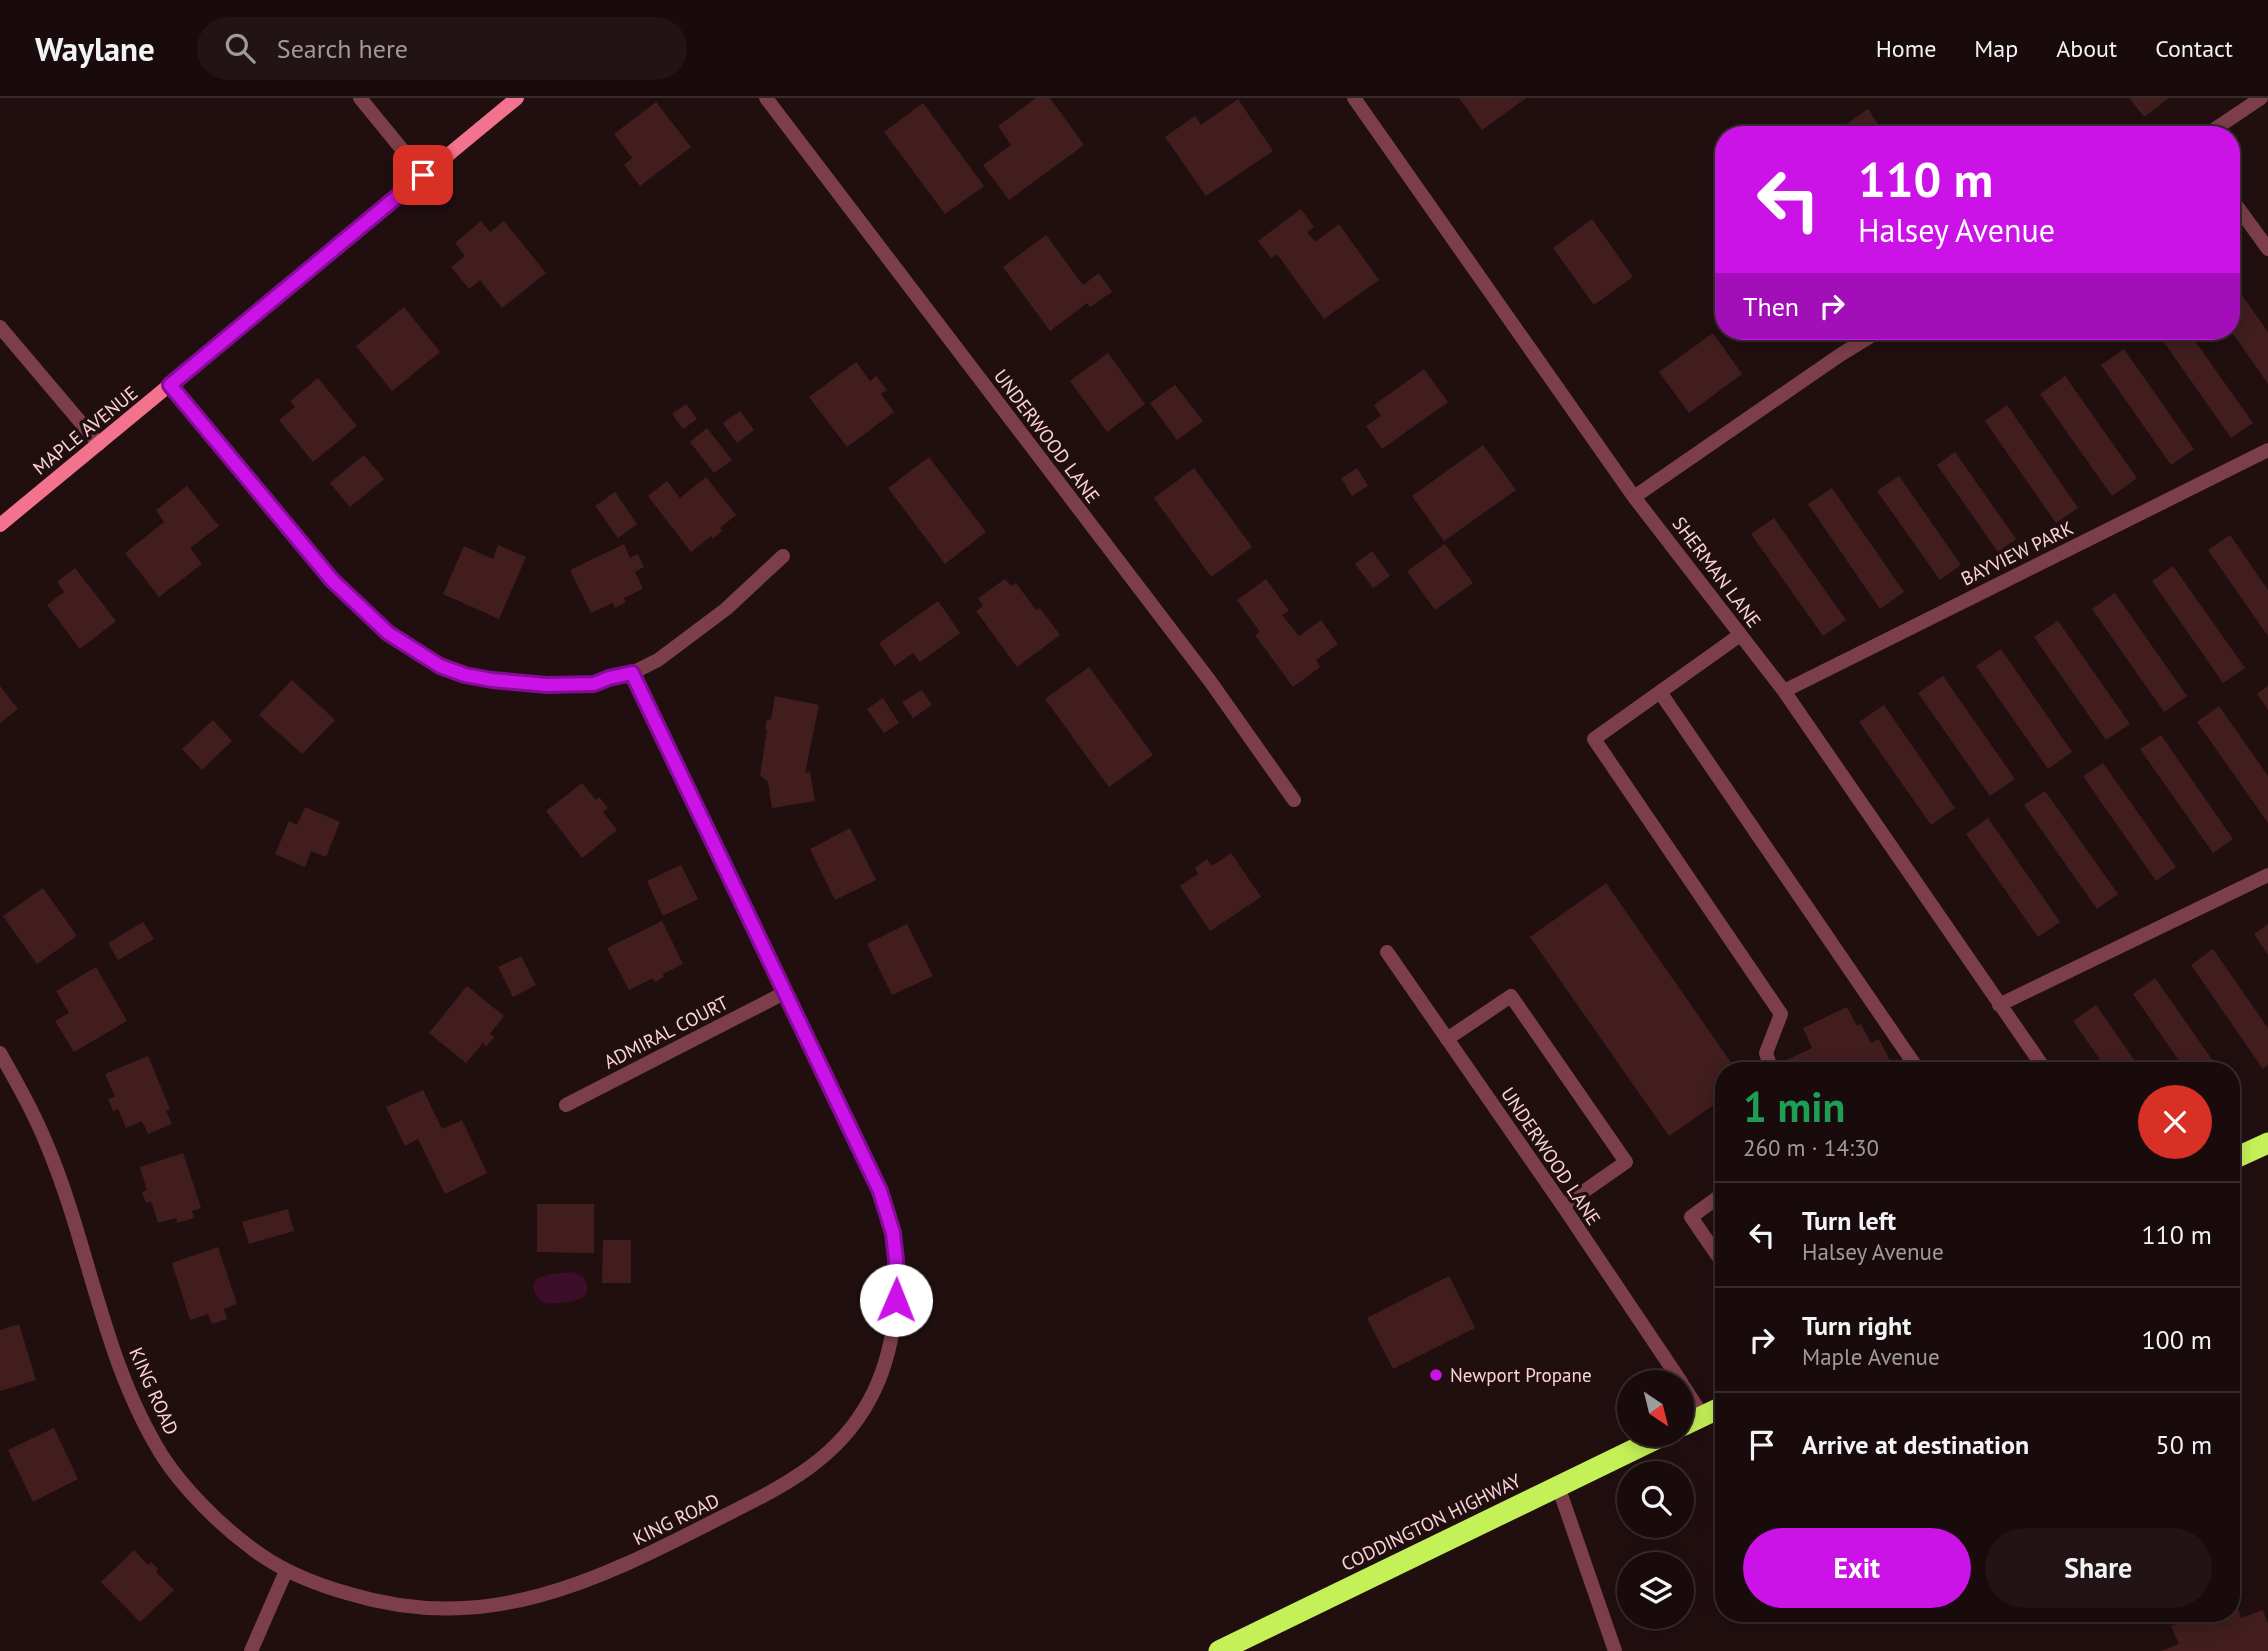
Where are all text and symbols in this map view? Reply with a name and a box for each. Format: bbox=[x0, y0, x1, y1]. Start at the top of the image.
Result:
search box bbox=[197, 17, 687, 80]
text: Waylane bbox=[35, 27, 155, 70]
icon: search bbox=[221, 29, 259, 67]
text: Search here bbox=[277, 32, 408, 65]
text: Home bbox=[1876, 33, 1936, 64]
text: Map bbox=[1974, 33, 2018, 64]
text: About bbox=[2056, 33, 2117, 64]
text: Contact bbox=[2155, 33, 2233, 64]
pin bbox=[393, 145, 453, 205]
text: 110 m bbox=[1858, 147, 1993, 211]
icon: left bbox=[1743, 154, 1834, 245]
icon: arrive bbox=[404, 156, 442, 194]
text: Halsey Avenue bbox=[1858, 209, 2055, 251]
icon: right bbox=[1813, 287, 1851, 325]
text: Then bbox=[1743, 290, 1799, 323]
street label: UNDERWOOD LANE bbox=[989, 364, 1105, 508]
street label: MAPLE AVENUE bbox=[28, 380, 142, 480]
street label: SHERMAN LANE bbox=[1668, 512, 1766, 632]
street label: BAYVIEW PARK bbox=[1957, 516, 2077, 590]
street label: ADMIRAL COURT bbox=[600, 990, 733, 1074]
text: 1 min bbox=[1743, 1079, 1845, 1134]
street label: UNDERWOOD LANE bbox=[1496, 1082, 1606, 1230]
button: close bbox=[2138, 1085, 2212, 1159]
text: 260 m · 14:30 bbox=[1743, 1133, 1879, 1162]
text: Turn left bbox=[1802, 1204, 1896, 1237]
icon: left bbox=[1743, 1216, 1781, 1254]
text: 110 m bbox=[2141, 1218, 2212, 1251]
text: Halsey Avenue bbox=[1802, 1237, 1944, 1266]
position arrow bbox=[859, 1263, 933, 1337]
text: Turn right bbox=[1802, 1309, 1911, 1342]
icon: right bbox=[1743, 1321, 1781, 1359]
text: 100 m bbox=[2141, 1323, 2212, 1356]
text: Maple Avenue bbox=[1802, 1342, 1940, 1371]
street label: KING ROAD bbox=[124, 1344, 184, 1438]
place label: Newport Propane bbox=[1450, 1363, 1592, 1387]
marker: Newport Propane bbox=[1428, 1367, 1444, 1383]
north arrow bbox=[1617, 1370, 1694, 1447]
map controls bbox=[1617, 1370, 1694, 1629]
icon: arrive bbox=[1743, 1426, 1781, 1464]
text: Arrive at destination bbox=[1802, 1428, 2029, 1461]
text: 50 m bbox=[2156, 1428, 2212, 1461]
button: search bbox=[1617, 1461, 1694, 1538]
street label: CODDINGTON HIGHWAY bbox=[1337, 1468, 1525, 1576]
street label: KING ROAD bbox=[629, 1488, 723, 1550]
button: Exit bbox=[1743, 1528, 1971, 1608]
button: Share bbox=[1985, 1528, 2212, 1608]
button: layers bbox=[1617, 1552, 1694, 1629]

